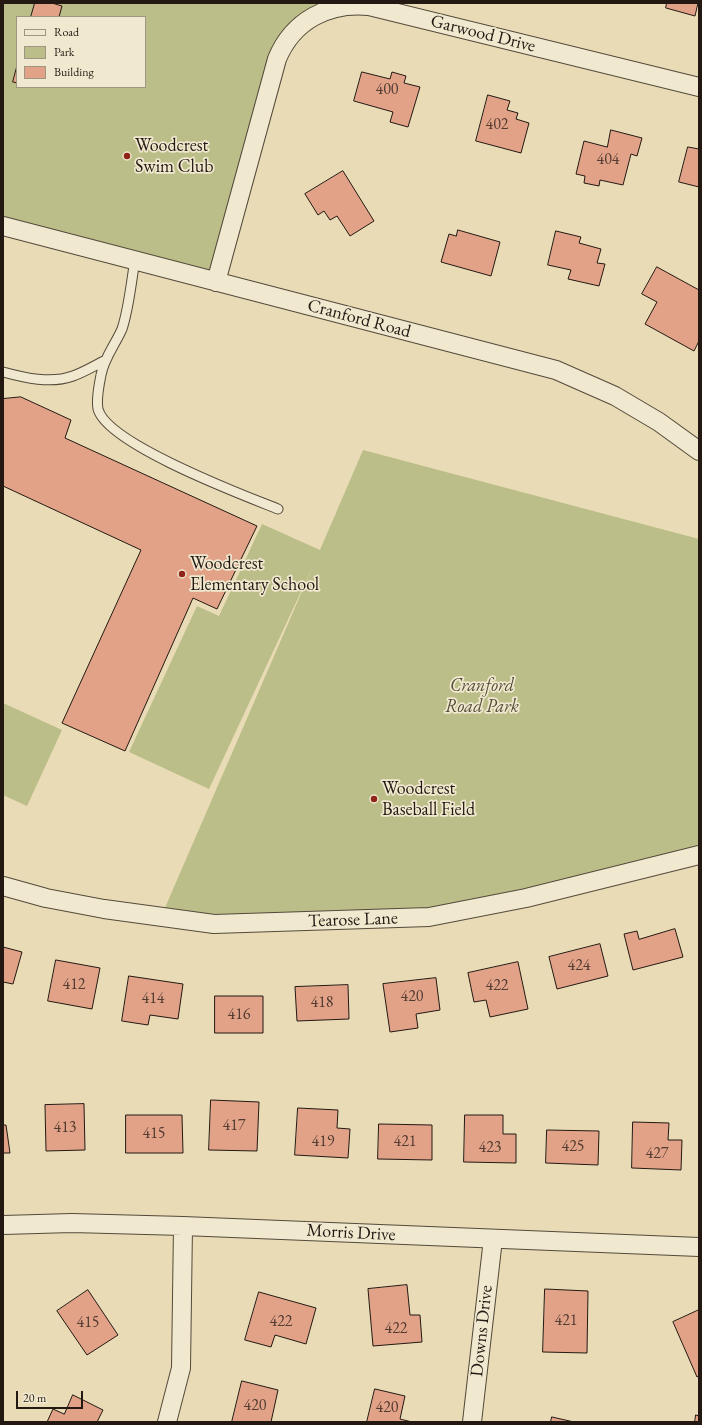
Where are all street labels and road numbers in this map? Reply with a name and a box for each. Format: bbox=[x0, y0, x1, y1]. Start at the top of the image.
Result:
street label: Garwood Drive bbox=[428, 11, 538, 57]
street label: Cranford Road bbox=[305, 295, 413, 343]
street label: Tearose Lane bbox=[308, 908, 398, 932]
street label: Morris Drive bbox=[306, 1220, 396, 1246]
street label: Downs Drive bbox=[466, 1284, 498, 1378]

